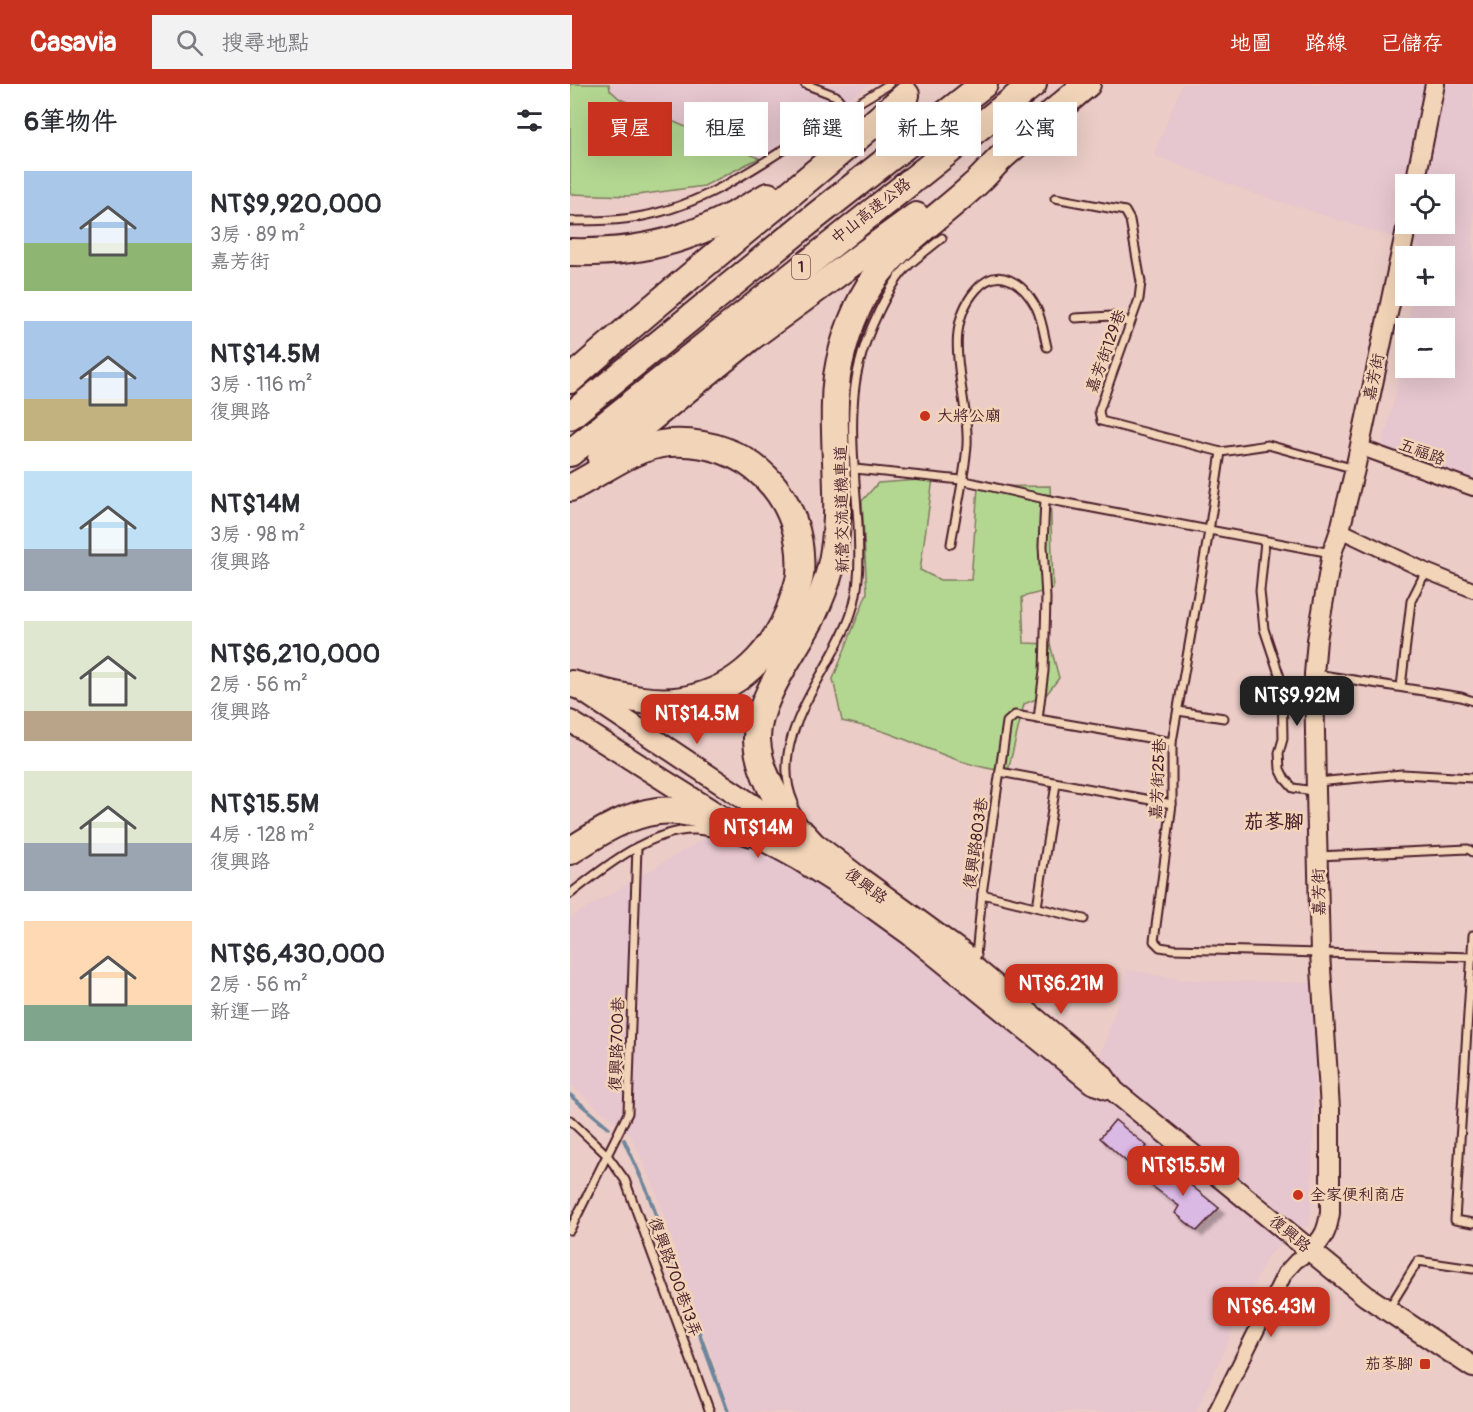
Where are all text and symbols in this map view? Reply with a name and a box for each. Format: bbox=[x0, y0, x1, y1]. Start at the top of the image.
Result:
search box bbox=[152, 15, 572, 69]
text: Casavia bbox=[30, 25, 116, 60]
icon: search bbox=[173, 26, 206, 59]
text: 搜尋地點 bbox=[221, 29, 309, 57]
text: 地圖 bbox=[1230, 30, 1272, 57]
text: 路線 bbox=[1305, 30, 1347, 57]
text: 已儲存 bbox=[1380, 30, 1443, 57]
chip: 買屋 bbox=[588, 102, 672, 156]
chip: 租屋 bbox=[684, 102, 768, 156]
chip: 篩選 bbox=[780, 102, 864, 156]
chip: 新上架 bbox=[876, 102, 981, 156]
chip: 公寓 bbox=[993, 102, 1077, 156]
icon: filters bbox=[513, 104, 546, 137]
text: 6筆物件 bbox=[24, 106, 117, 138]
street label: 中山高速公路 bbox=[827, 174, 915, 248]
map controls bbox=[1395, 174, 1455, 378]
button: locate bbox=[1395, 174, 1455, 234]
text: NT$9,920,000 bbox=[210, 188, 382, 220]
icon: home bbox=[72, 195, 144, 267]
text: 3房 · 89 m² bbox=[210, 222, 306, 247]
button: + bbox=[1395, 246, 1455, 306]
text: 嘉芳街 bbox=[210, 249, 270, 274]
road number: 1 bbox=[792, 255, 810, 279]
street label: 嘉芳街129巷 bbox=[1082, 306, 1130, 396]
button: − bbox=[1395, 318, 1455, 378]
text: NT$14.5M bbox=[210, 338, 320, 370]
icon: home bbox=[72, 345, 144, 417]
street label: 嘉芳街 bbox=[1359, 351, 1389, 403]
text: 3房 · 116 m² bbox=[210, 372, 313, 397]
text: 復興路 bbox=[210, 399, 270, 424]
place label: 大將公廟 bbox=[937, 406, 1001, 426]
marker: 大將公廟 bbox=[918, 409, 932, 423]
street label: 五福路 bbox=[1396, 434, 1448, 470]
street label: 新營交流道機車道 bbox=[831, 445, 853, 573]
text: NT$14M bbox=[210, 488, 300, 520]
icon: home bbox=[72, 495, 144, 567]
text: 3房 · 98 m² bbox=[210, 522, 306, 547]
text: 復興路 bbox=[210, 549, 270, 574]
text: NT$6,210,000 bbox=[210, 638, 380, 670]
icon: home bbox=[72, 645, 144, 717]
text: 2房 · 56 m² bbox=[210, 672, 308, 697]
pin: NT$9.92M bbox=[1235, 676, 1359, 727]
text: NT$9.92M bbox=[1254, 683, 1340, 708]
pin: NT$14.5M bbox=[635, 694, 759, 745]
text: 復興路 bbox=[210, 699, 270, 724]
text: NT$14.5M bbox=[655, 701, 739, 726]
street label: 嘉芳街25巷 bbox=[1146, 738, 1170, 820]
text: NT$15.5M bbox=[210, 788, 319, 820]
icon: home bbox=[72, 795, 144, 867]
street label: 復興路803巷 bbox=[960, 796, 992, 890]
pin: NT$14M bbox=[709, 808, 807, 859]
district label: 茄苳腳 bbox=[1244, 809, 1304, 834]
text: NT$14M bbox=[723, 815, 793, 840]
text: 4房 · 128 m² bbox=[210, 822, 315, 847]
text: 復興路 bbox=[210, 849, 270, 874]
street label: 復興路 bbox=[841, 864, 891, 908]
street label: 嘉芳街 bbox=[1309, 868, 1329, 916]
text: NT$6,430,000 bbox=[210, 938, 385, 970]
icon: home bbox=[72, 945, 144, 1017]
pin: NT$6.21M bbox=[999, 964, 1123, 1015]
text: NT$6.21M bbox=[1019, 971, 1103, 996]
text: 2房 · 56 m² bbox=[210, 972, 308, 997]
street label: 復興路700巷 bbox=[605, 997, 629, 1091]
text: 新運一路 bbox=[210, 999, 290, 1024]
pin: NT$15.5M bbox=[1121, 1146, 1245, 1197]
text: NT$15.5M bbox=[1141, 1153, 1225, 1178]
place label: 全家便利商店 bbox=[1310, 1185, 1406, 1205]
marker: 全家便利商店 bbox=[1291, 1188, 1305, 1202]
street label: 復興路 bbox=[1265, 1211, 1315, 1257]
street label: 復興路700巷13弄 bbox=[644, 1215, 706, 1339]
pin: NT$6.43M bbox=[1209, 1287, 1333, 1338]
text: NT$6.43M bbox=[1227, 1294, 1315, 1319]
place label: 茄苳腳 bbox=[1365, 1354, 1413, 1374]
marker: 茄苳腳 bbox=[1418, 1357, 1432, 1371]

